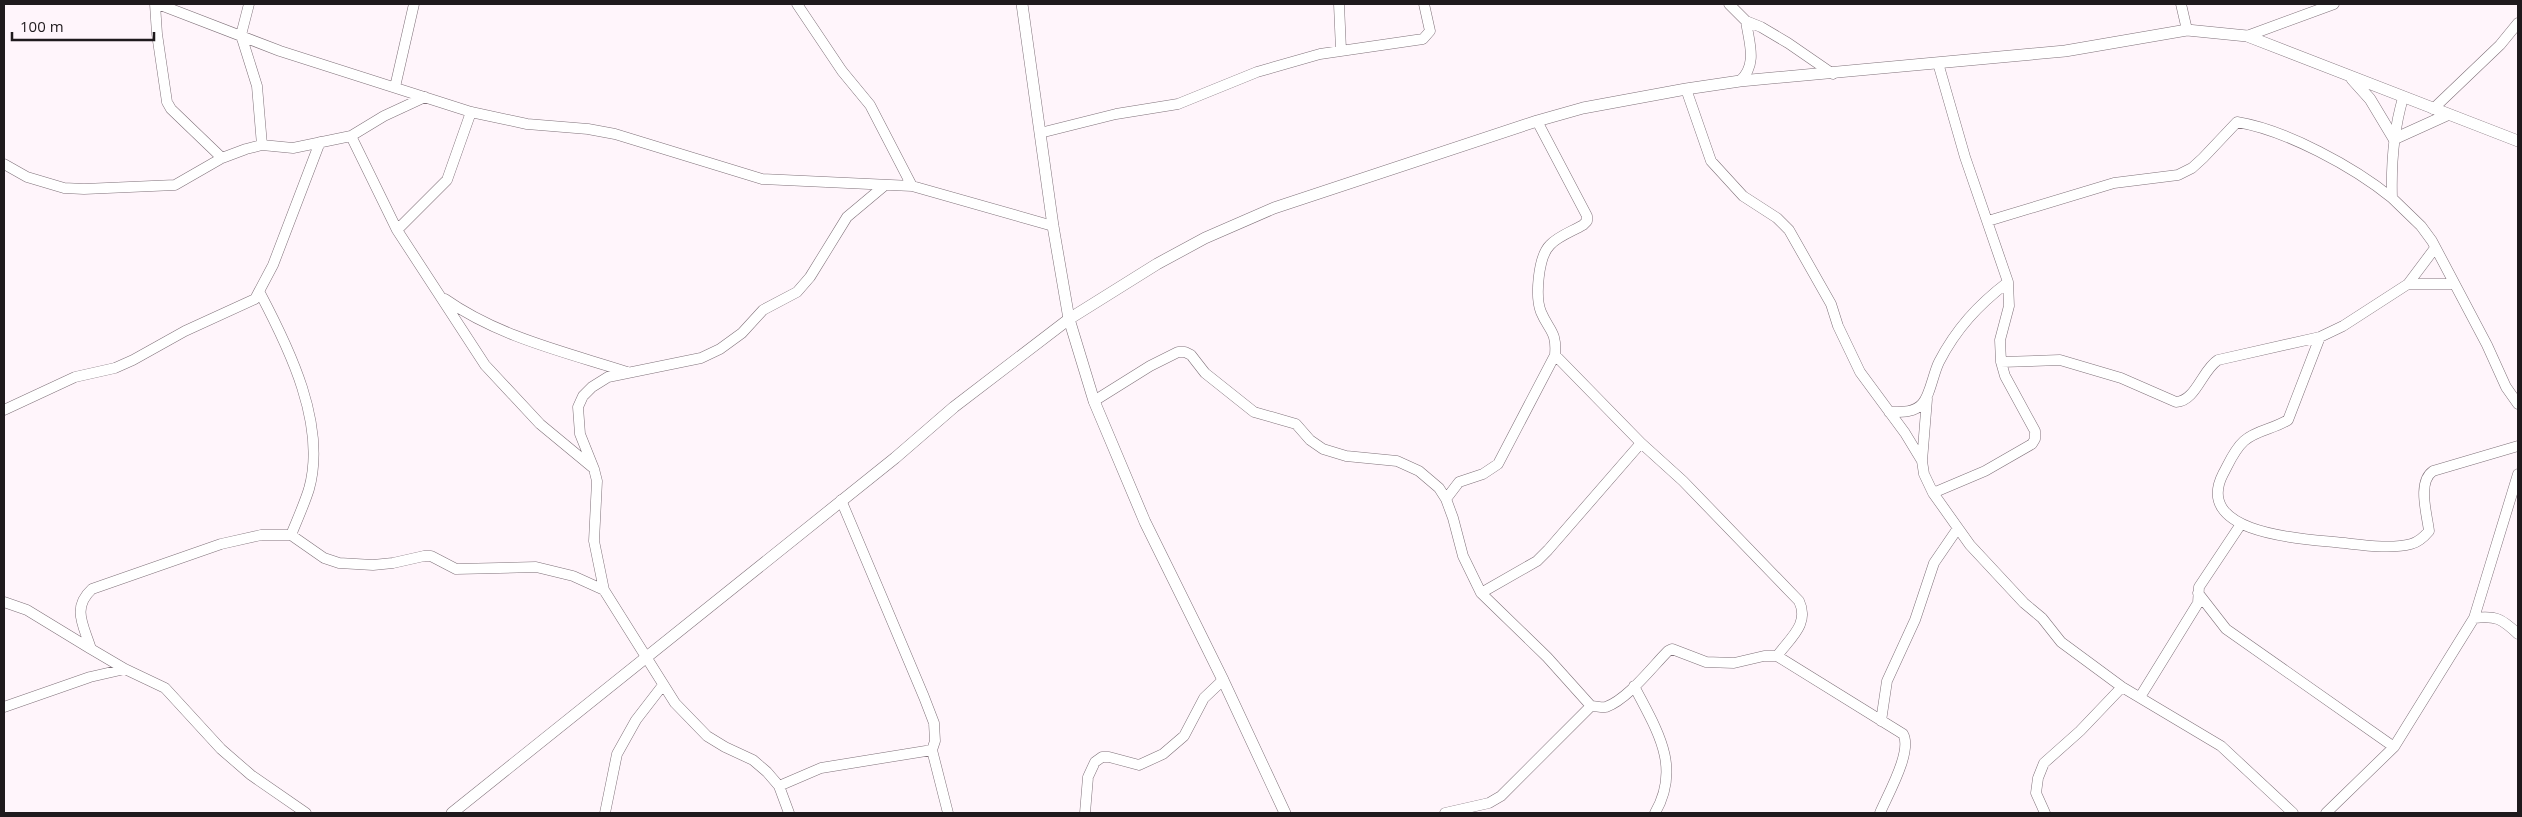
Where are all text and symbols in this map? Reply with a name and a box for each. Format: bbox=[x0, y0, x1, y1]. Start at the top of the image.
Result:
scale bar bbox=[12, 10, 155, 42]
text: 100 m bbox=[20, 16, 64, 36]

